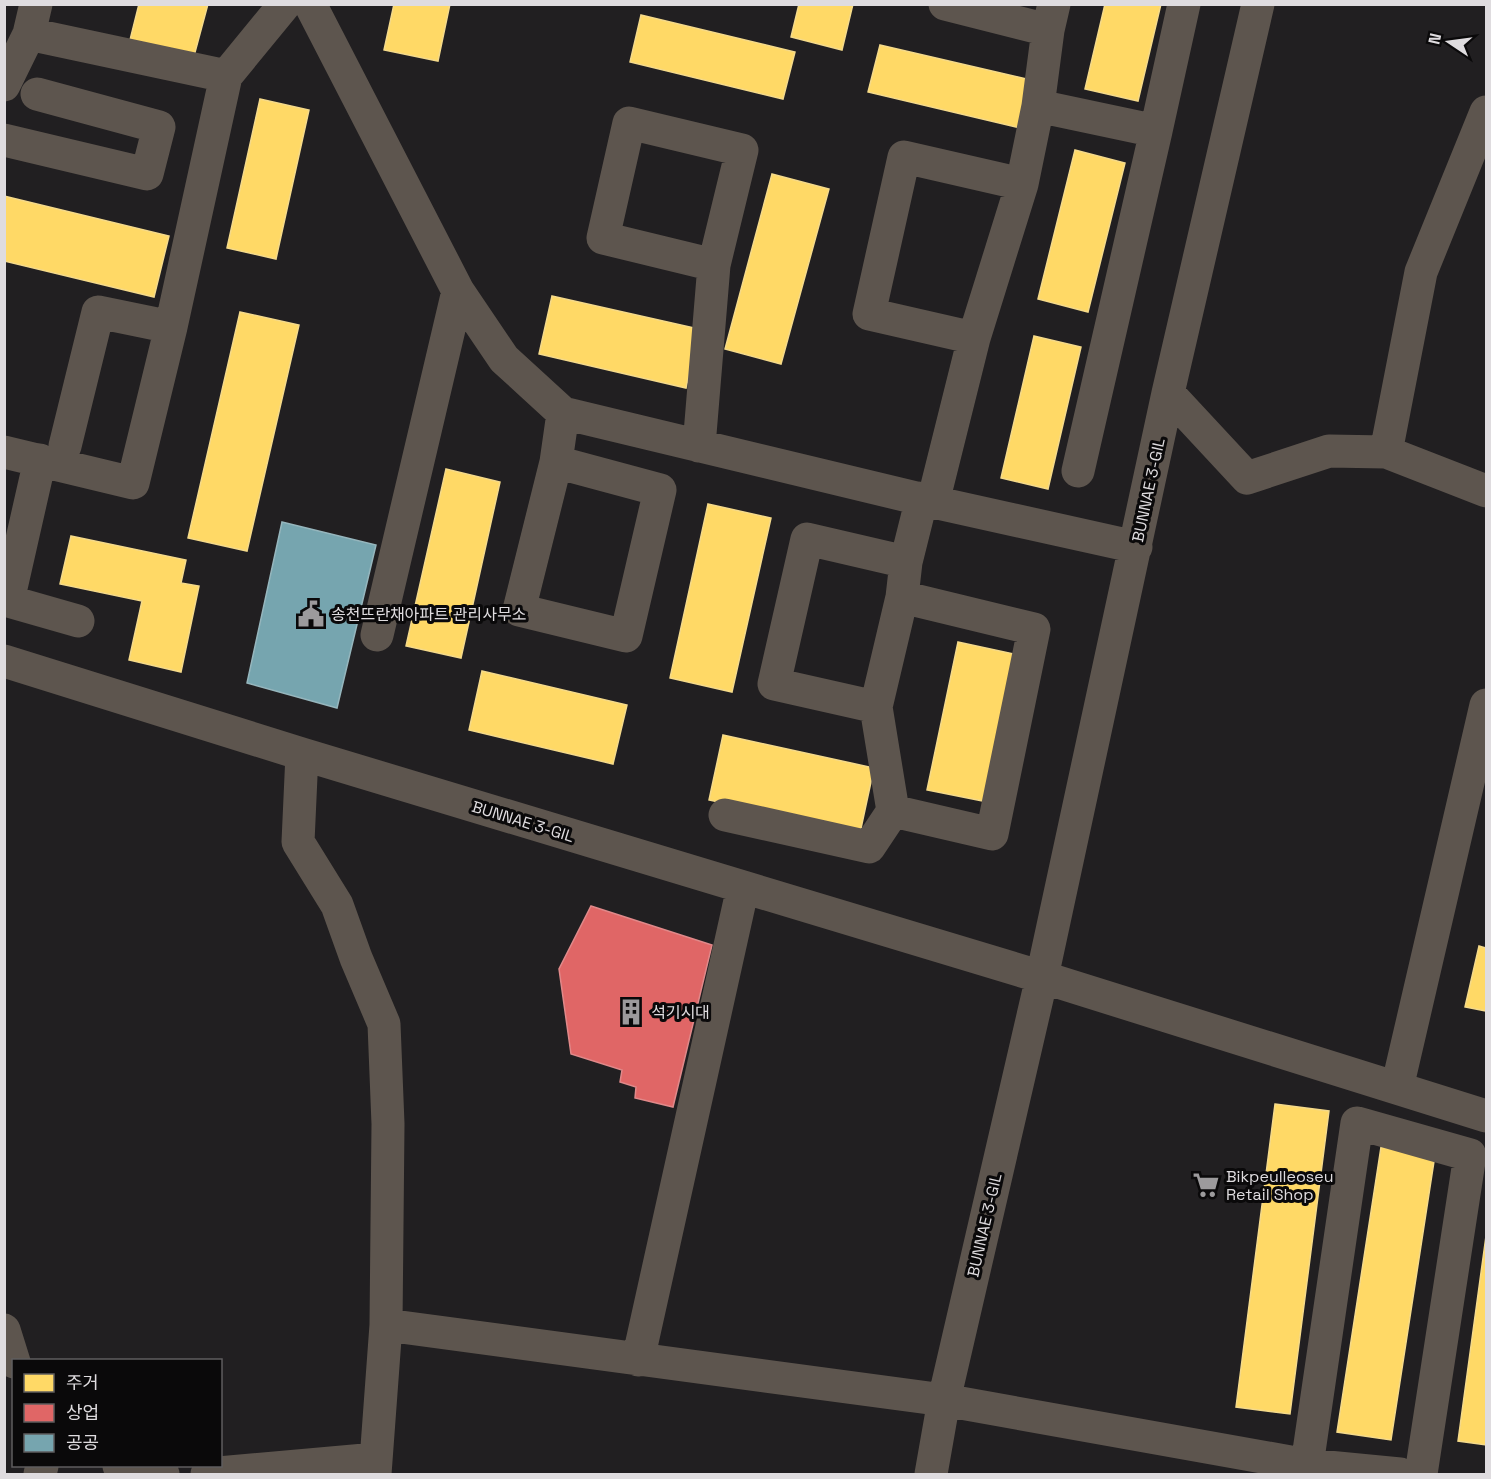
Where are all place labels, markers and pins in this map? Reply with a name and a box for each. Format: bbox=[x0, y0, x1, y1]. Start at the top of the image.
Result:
public building icon: 송천뜨란채아파트 관리사무소 bbox=[296, 599, 326, 629]
place label: 송천뜨란채아파트 관리사무소 bbox=[331, 604, 526, 625]
building icon: 석기시대 bbox=[616, 997, 646, 1027]
place label: 석기시대 bbox=[651, 1002, 710, 1023]
place label: Bikpeulleoseu Retail Shop bbox=[1226, 1166, 1334, 1205]
supermarket icon: Bikpeulleoseu Retail Shop bbox=[1191, 1170, 1221, 1200]

